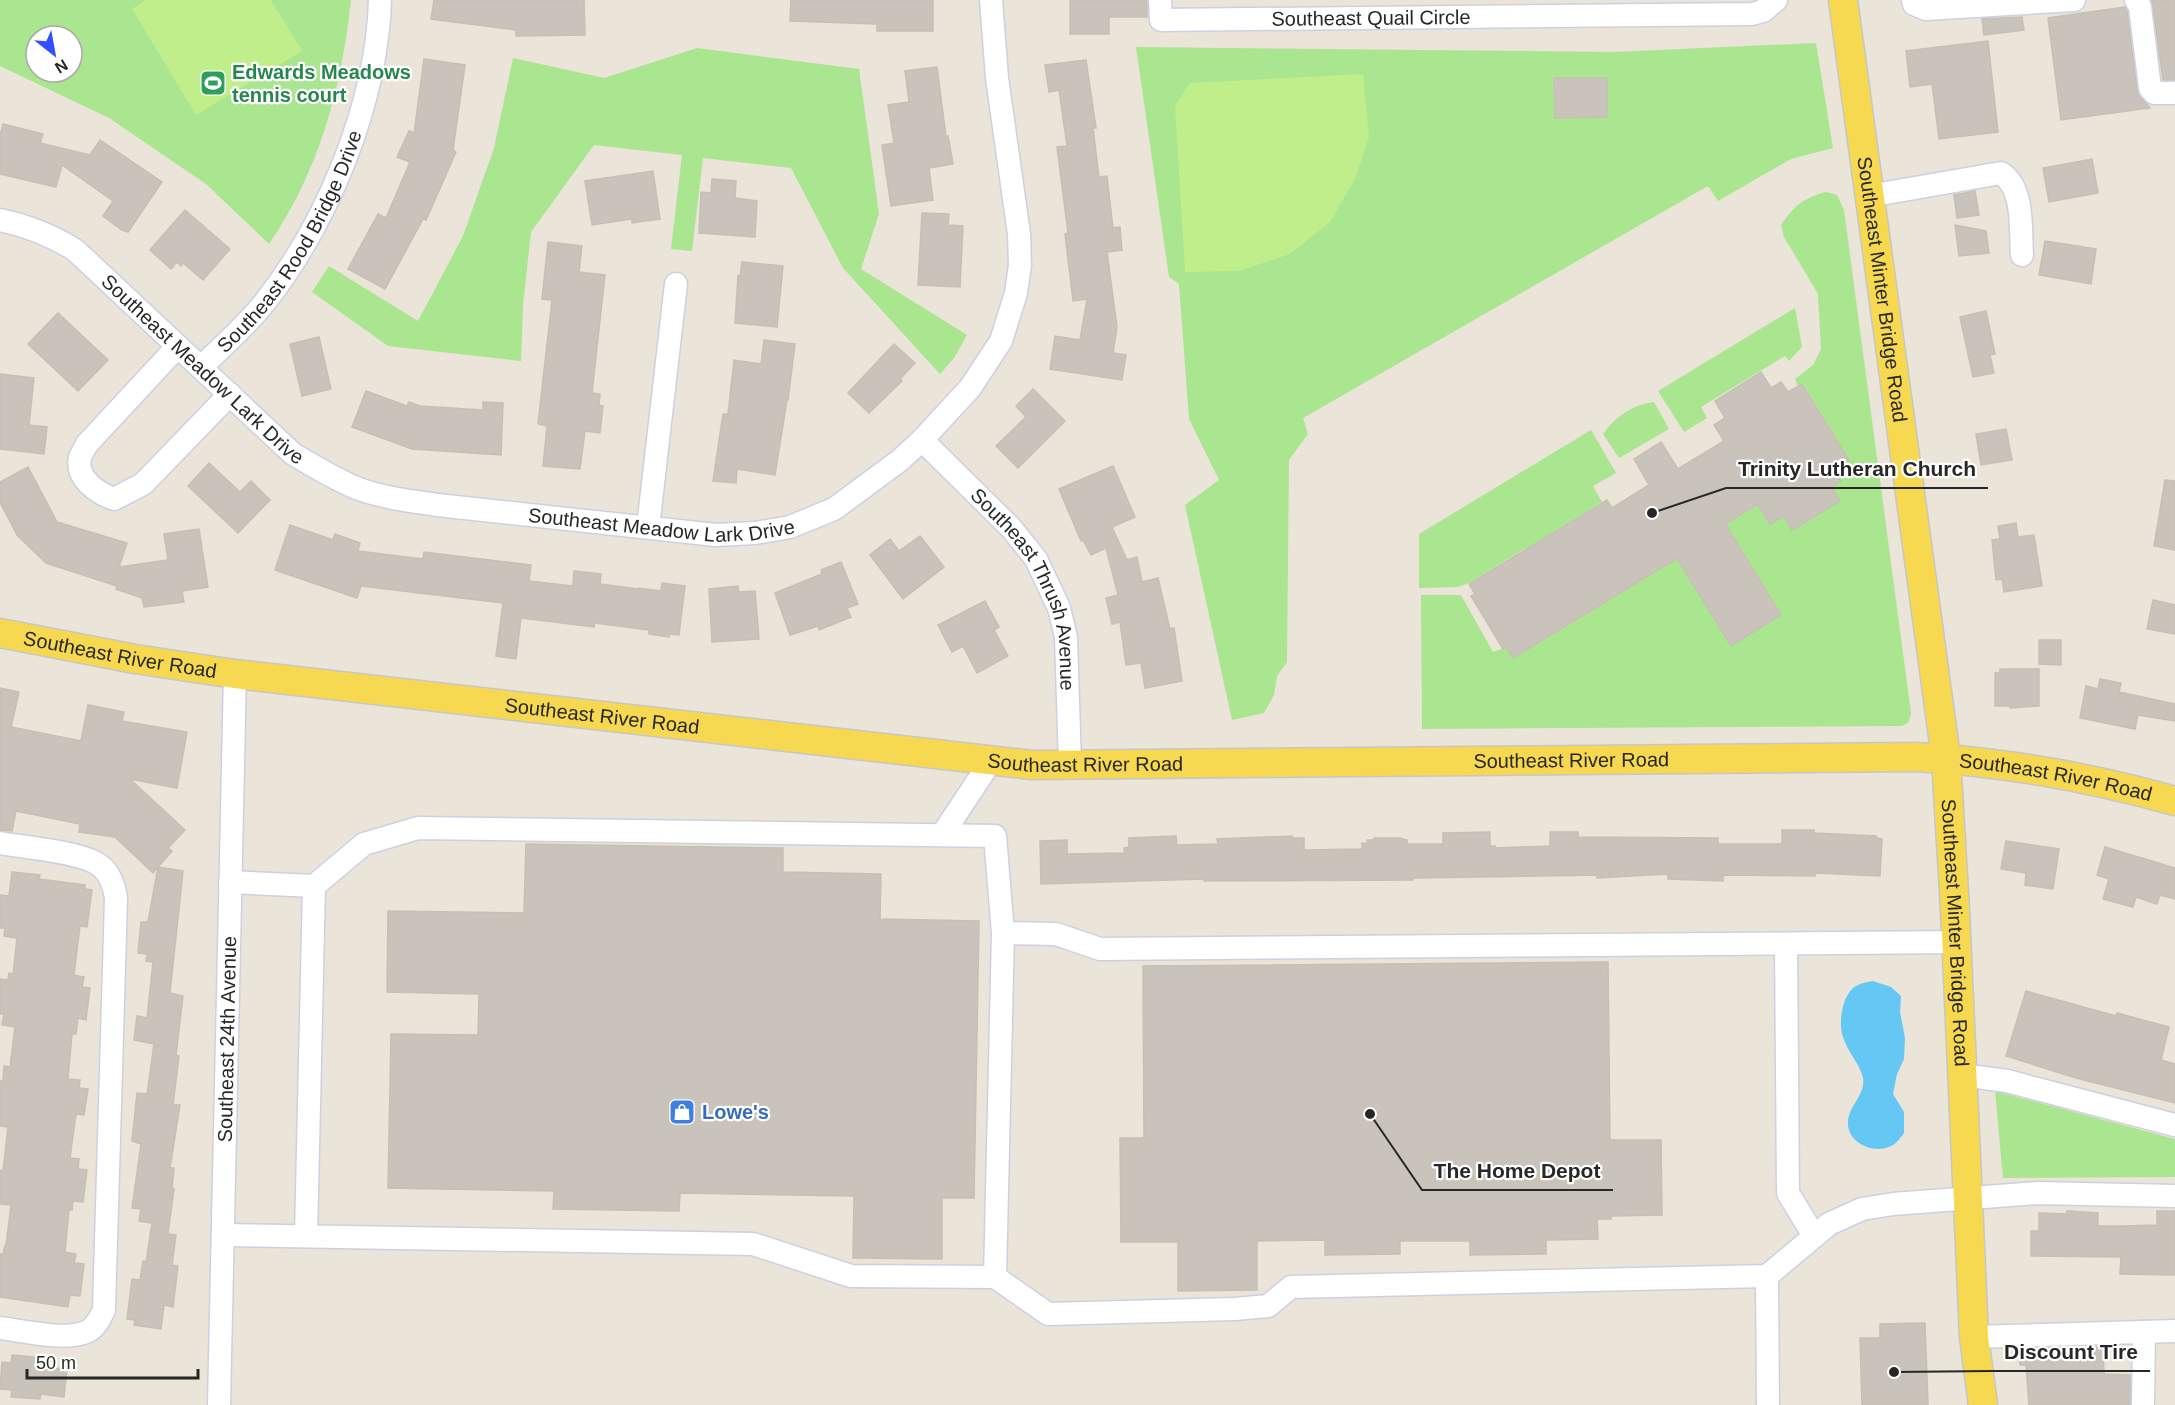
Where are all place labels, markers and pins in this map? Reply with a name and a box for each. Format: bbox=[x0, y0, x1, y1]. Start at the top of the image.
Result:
place label: Edwards Meadows tennis court bbox=[232, 61, 411, 106]
sports icon: Edwards Meadows tennis court bbox=[198, 68, 228, 98]
callout: Trinity Lutheran Church bbox=[1726, 449, 1988, 488]
shop icon: Lowe's bbox=[667, 1097, 697, 1127]
place label: Lowe's bbox=[702, 1101, 769, 1123]
callout: The Home Depot bbox=[1422, 1151, 1613, 1190]
callout: Discount Tire bbox=[1992, 1332, 2150, 1371]

